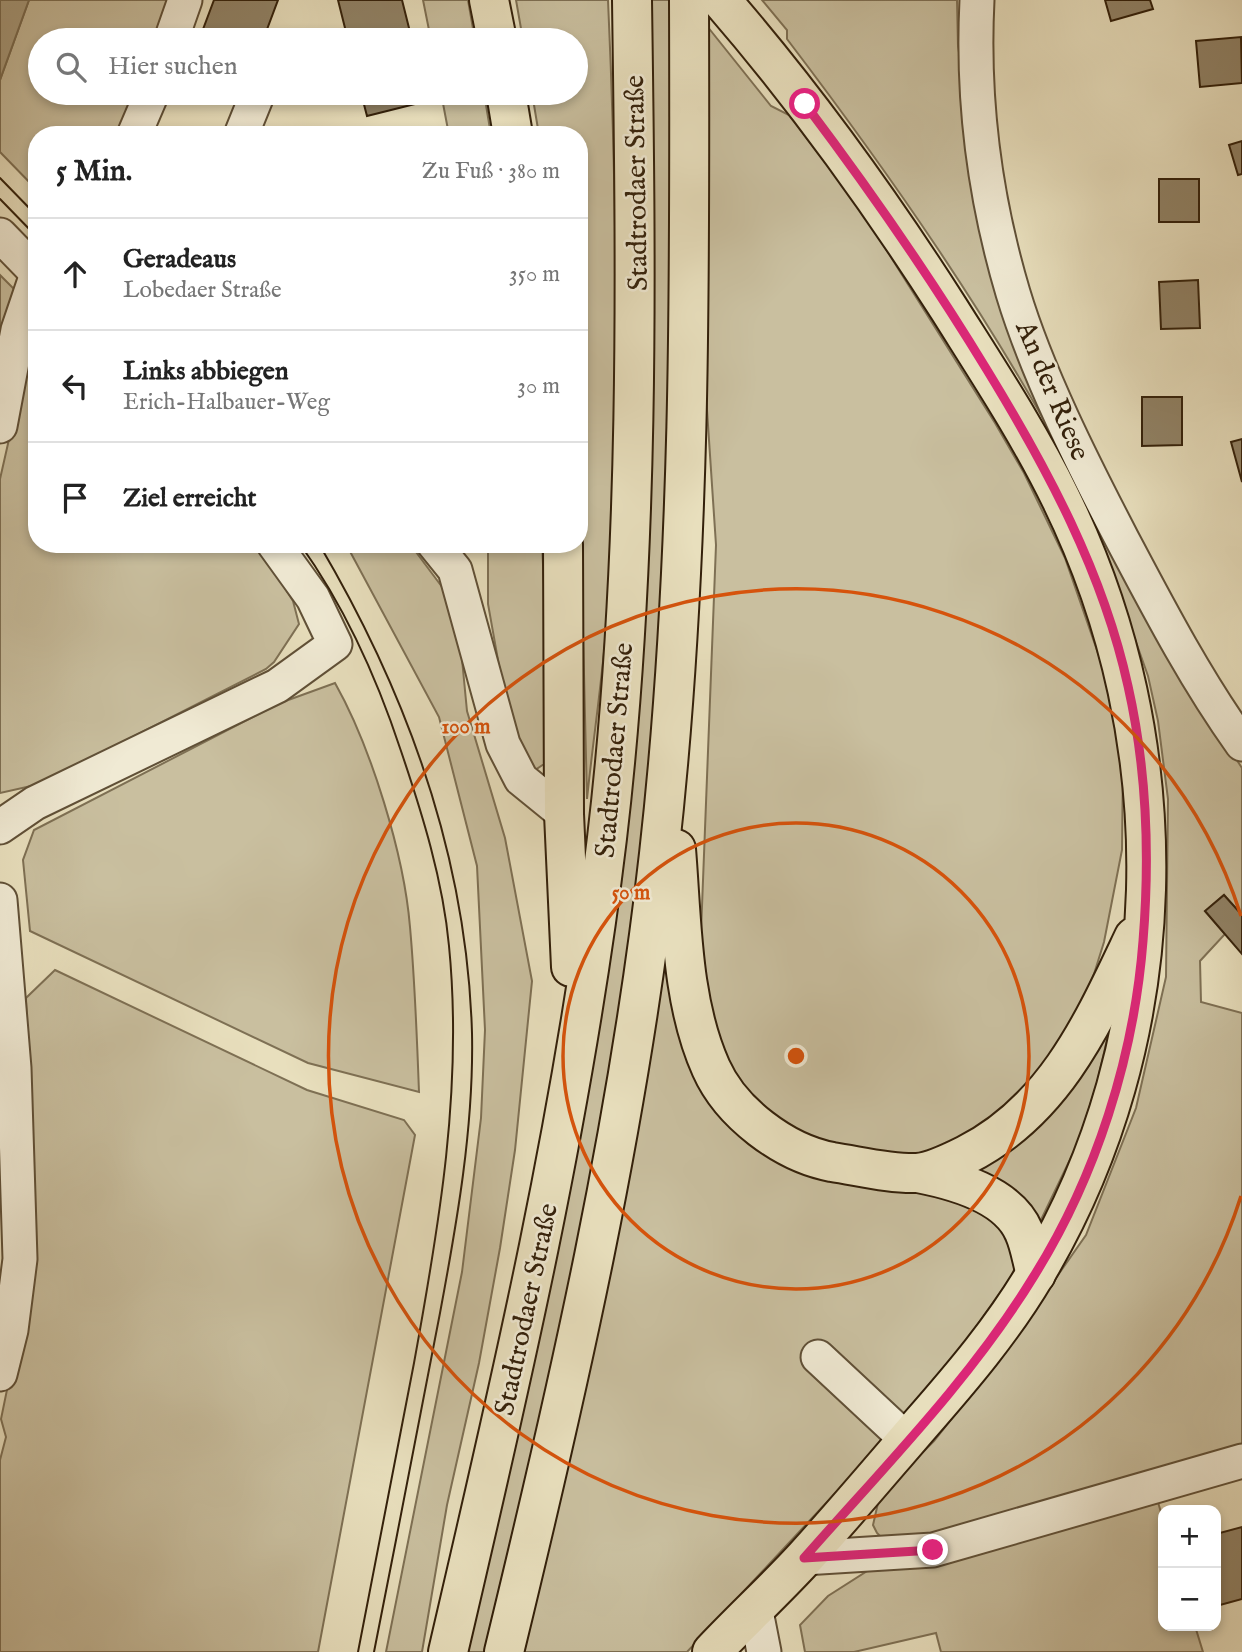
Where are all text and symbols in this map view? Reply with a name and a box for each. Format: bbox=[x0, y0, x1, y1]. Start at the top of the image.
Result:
search box bbox=[28, 28, 588, 105]
icon: search bbox=[52, 48, 90, 86]
text: Hier suchen bbox=[108, 50, 238, 83]
street label: Stadtrodaer Straße bbox=[618, 75, 657, 291]
route start bbox=[789, 88, 820, 119]
text: 5 Min. bbox=[56, 153, 132, 191]
text: Zu Fuß · 380 m bbox=[422, 157, 560, 186]
text: Geradeaus bbox=[123, 243, 236, 276]
icon: ahead bbox=[56, 255, 94, 293]
text: 350 m bbox=[509, 260, 560, 289]
text: Lobedaer Straße bbox=[123, 276, 282, 305]
street label: An der Riese bbox=[1006, 315, 1097, 466]
text: Links abbiegen bbox=[123, 355, 289, 388]
icon: left bbox=[56, 367, 94, 405]
text: 30 m bbox=[517, 372, 560, 401]
text: Erich-Halbauer-Weg bbox=[123, 388, 330, 417]
icon: arrive bbox=[56, 479, 94, 517]
text: Ziel erreicht bbox=[123, 482, 256, 515]
street label: Stadtrodaer Straße bbox=[589, 641, 642, 859]
text: 100 m bbox=[441, 714, 491, 741]
text: 50 m bbox=[612, 880, 651, 907]
centre of rings bbox=[784, 1044, 808, 1068]
street label: Stadtrodaer Straße bbox=[488, 1200, 567, 1419]
map controls bbox=[1158, 1505, 1221, 1631]
button: + bbox=[1158, 1505, 1221, 1568]
route end bbox=[917, 1534, 948, 1565]
button: − bbox=[1158, 1568, 1221, 1631]

